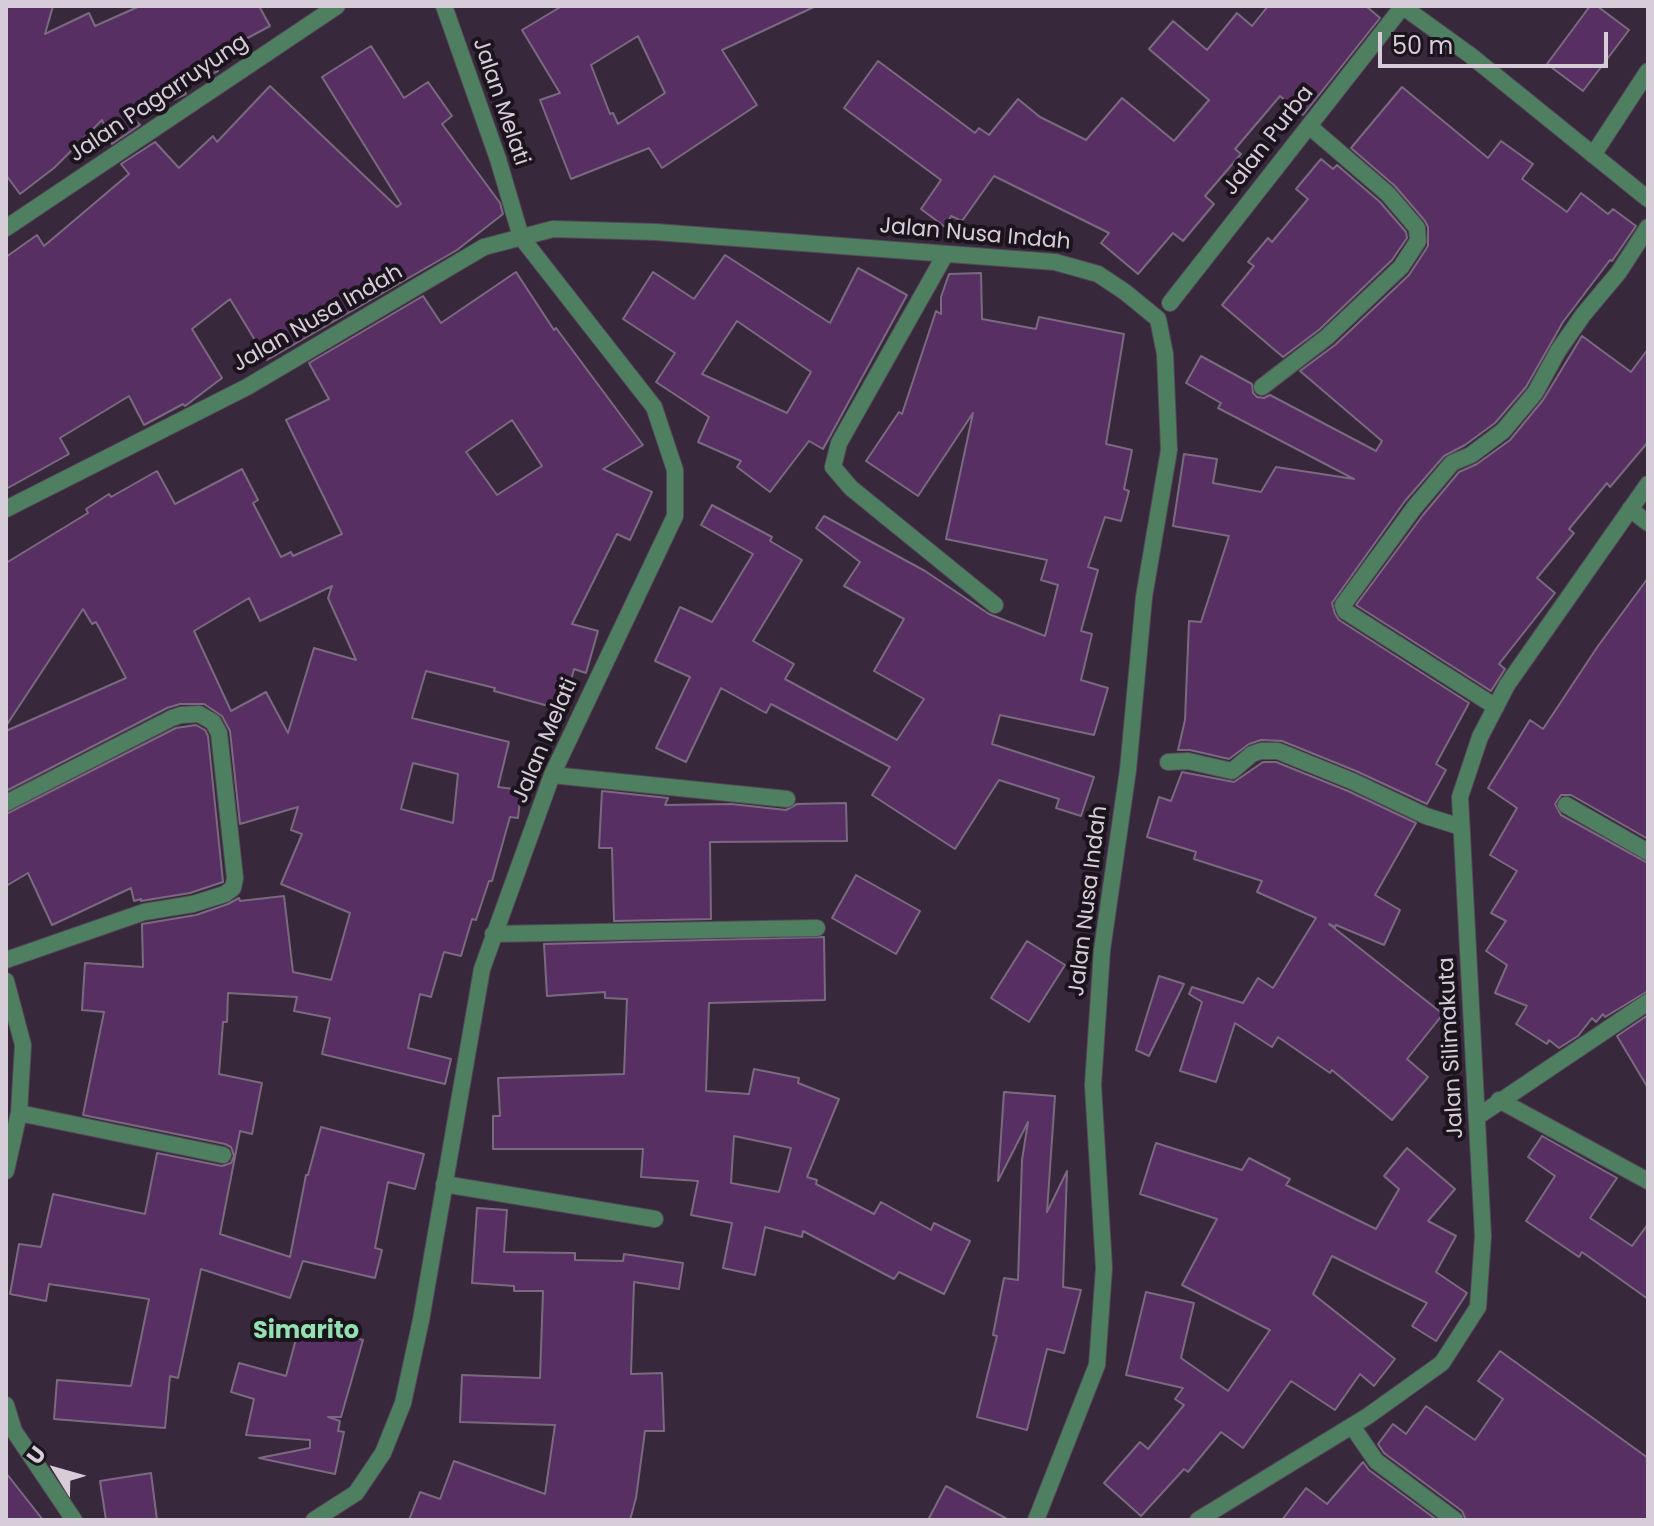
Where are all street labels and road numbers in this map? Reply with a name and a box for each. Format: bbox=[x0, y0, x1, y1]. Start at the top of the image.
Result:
street label: Jalan Pagarruyung bbox=[65, 29, 253, 169]
street label: Jalan Melati bbox=[466, 35, 534, 169]
street label: Jalan Purba bbox=[1218, 81, 1320, 201]
street label: Jalan Nusa Indah bbox=[878, 213, 1072, 257]
street label: Jalan Nusa Indah bbox=[228, 260, 408, 378]
street label: Jalan Melati bbox=[508, 675, 584, 807]
street label: Jalan Nusa Indah bbox=[1064, 804, 1114, 998]
street label: Jalan Silimakuta bbox=[1434, 957, 1470, 1139]

